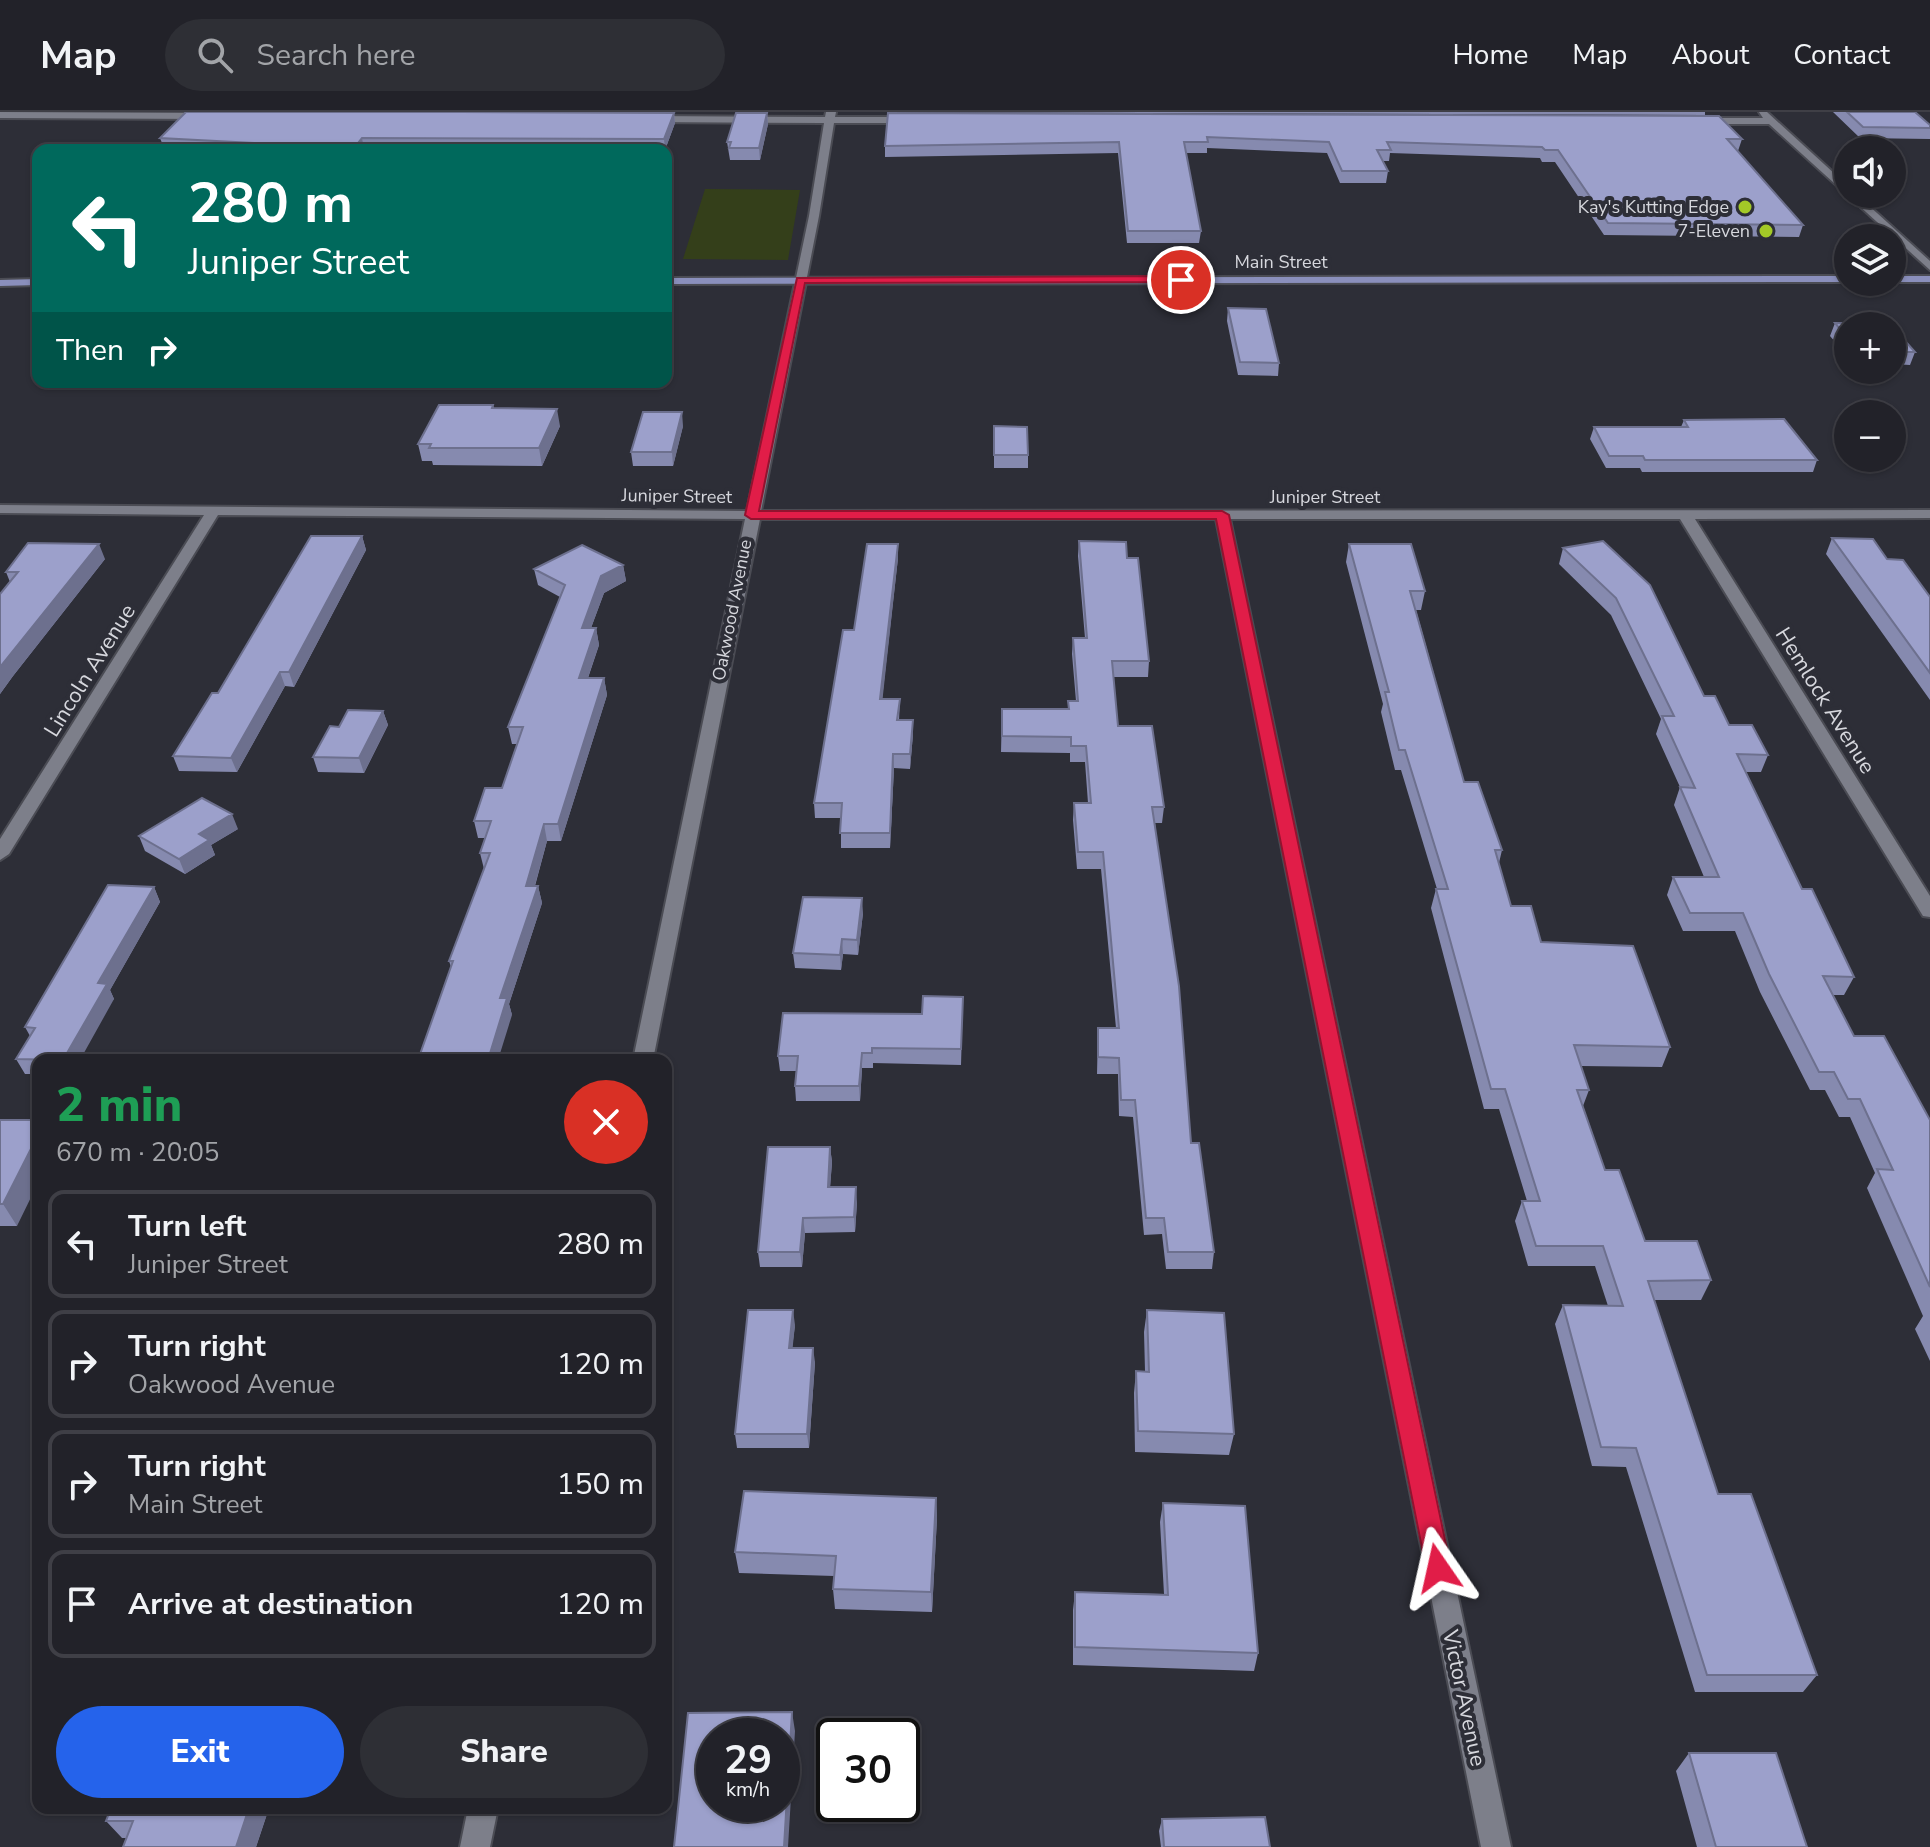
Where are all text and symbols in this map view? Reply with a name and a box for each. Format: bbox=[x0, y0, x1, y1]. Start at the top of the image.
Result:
search box bbox=[165, 19, 725, 91]
text: Map bbox=[40, 30, 117, 81]
icon: search bbox=[193, 33, 237, 77]
text: Search here bbox=[257, 35, 416, 76]
text: Home bbox=[1453, 36, 1528, 74]
text: Map bbox=[1572, 36, 1627, 74]
text: About bbox=[1671, 36, 1749, 74]
text: Contact bbox=[1793, 36, 1890, 74]
map controls bbox=[1834, 136, 1906, 472]
button: sound bbox=[1834, 136, 1906, 208]
text: 280 m bbox=[188, 165, 353, 242]
icon: left bbox=[56, 176, 160, 280]
place label: Kay's Kutting Edge bbox=[1578, 195, 1729, 219]
marker: Kay's Kutting Edge bbox=[1736, 198, 1754, 216]
place label: 7-Eleven bbox=[1677, 219, 1750, 243]
marker: 7-Eleven bbox=[1757, 222, 1775, 240]
button: layers bbox=[1834, 224, 1906, 296]
text: Juniper Street bbox=[188, 238, 409, 287]
pin bbox=[1147, 246, 1215, 314]
street label: Main Street bbox=[1234, 250, 1328, 274]
icon: arrive bbox=[1159, 258, 1203, 302]
button: + bbox=[1834, 312, 1906, 384]
icon: right bbox=[140, 328, 184, 372]
text: Then bbox=[56, 330, 124, 371]
button: − bbox=[1834, 400, 1906, 472]
street label: Juniper Street bbox=[621, 483, 733, 509]
street label: Juniper Street bbox=[1269, 485, 1381, 509]
street label: Oakwood Avenue bbox=[707, 537, 757, 683]
street label: Lincoln Avenue bbox=[37, 598, 143, 743]
street label: Hemlock Avenue bbox=[1768, 622, 1882, 780]
text: 2 min bbox=[56, 1072, 182, 1138]
button: close bbox=[564, 1080, 648, 1164]
text: 670 m · 20:05 bbox=[56, 1135, 219, 1170]
text: Turn left bbox=[128, 1206, 246, 1247]
icon: left bbox=[60, 1222, 104, 1266]
text: 280 m bbox=[557, 1224, 644, 1265]
text: Juniper Street bbox=[128, 1247, 288, 1282]
text: Turn right bbox=[128, 1326, 266, 1367]
icon: right bbox=[60, 1342, 104, 1386]
text: 120 m bbox=[557, 1344, 644, 1385]
text: Oakwood Avenue bbox=[128, 1367, 335, 1402]
text: Turn right bbox=[128, 1446, 266, 1487]
icon: right bbox=[60, 1462, 104, 1506]
text: 150 m bbox=[557, 1464, 644, 1505]
text: Main Street bbox=[128, 1487, 262, 1522]
position arrow bbox=[1396, 1526, 1480, 1610]
icon: arrive bbox=[60, 1582, 104, 1626]
text: Arrive at destination bbox=[128, 1584, 413, 1625]
text: 120 m bbox=[557, 1584, 644, 1625]
street label: Victor Avenue bbox=[1435, 1626, 1493, 1769]
button: Exit bbox=[56, 1706, 344, 1798]
button: Share bbox=[360, 1706, 648, 1798]
speed limit sign: 30 bbox=[816, 1718, 920, 1822]
text: 29 bbox=[724, 1733, 772, 1787]
text: km/h bbox=[726, 1776, 770, 1803]

